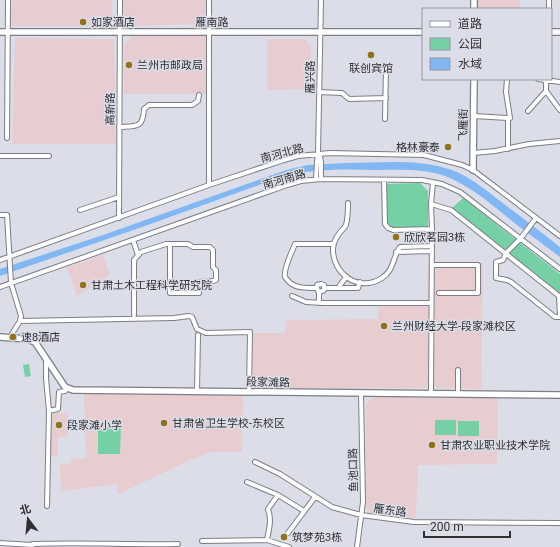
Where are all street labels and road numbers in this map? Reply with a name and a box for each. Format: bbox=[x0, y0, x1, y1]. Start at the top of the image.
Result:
street label: 雁南路 bbox=[196, 16, 229, 29]
street label: 雁兴路 bbox=[304, 61, 317, 94]
street label: 高新路 bbox=[104, 92, 117, 126]
street label: 飞雁街 bbox=[457, 108, 470, 142]
street label: 南河北路 bbox=[259, 142, 305, 165]
street label: 南河南路 bbox=[261, 167, 307, 192]
street label: 段家滩路 bbox=[246, 376, 290, 389]
street label: 鱼池口路 bbox=[347, 448, 360, 492]
street label: 雁东路 bbox=[373, 502, 407, 519]

